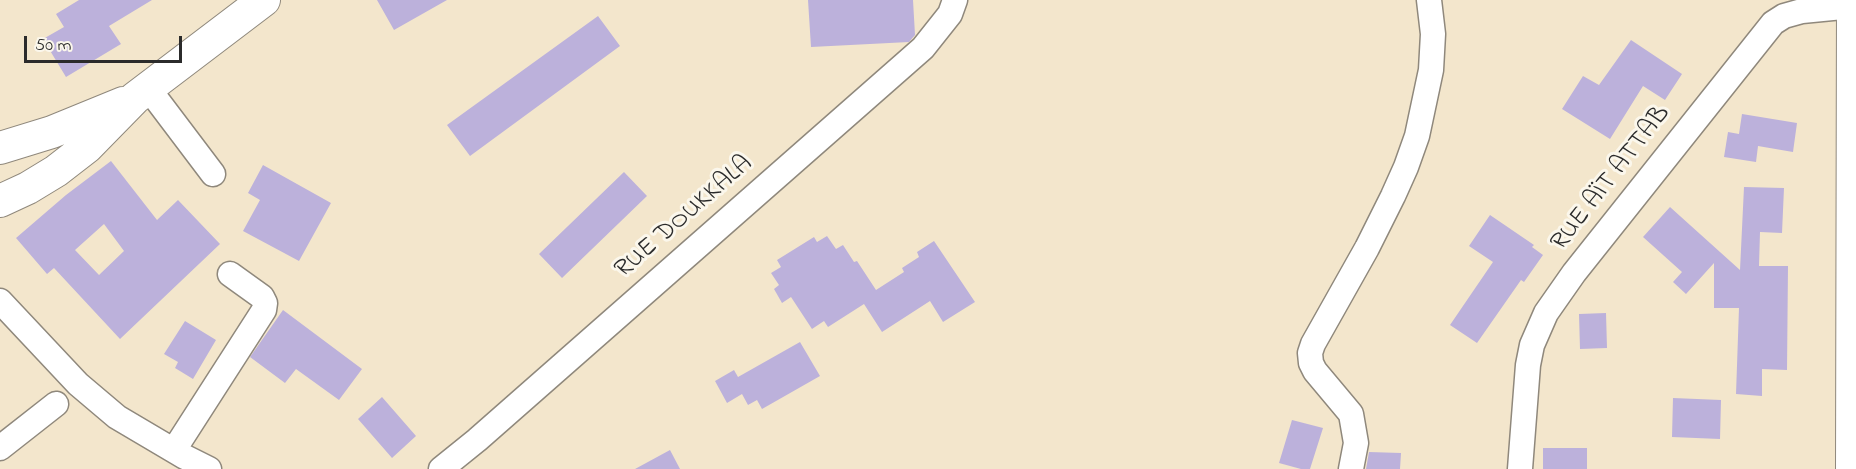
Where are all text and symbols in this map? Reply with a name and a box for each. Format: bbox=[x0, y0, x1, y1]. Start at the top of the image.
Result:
scale bar bbox=[27, 24, 184, 62]
text: 50 m bbox=[35, 33, 72, 59]
street label: RUE AÏT ATTAB bbox=[1546, 100, 1678, 258]
street label: RUE DOUKKALA bbox=[610, 150, 760, 286]

